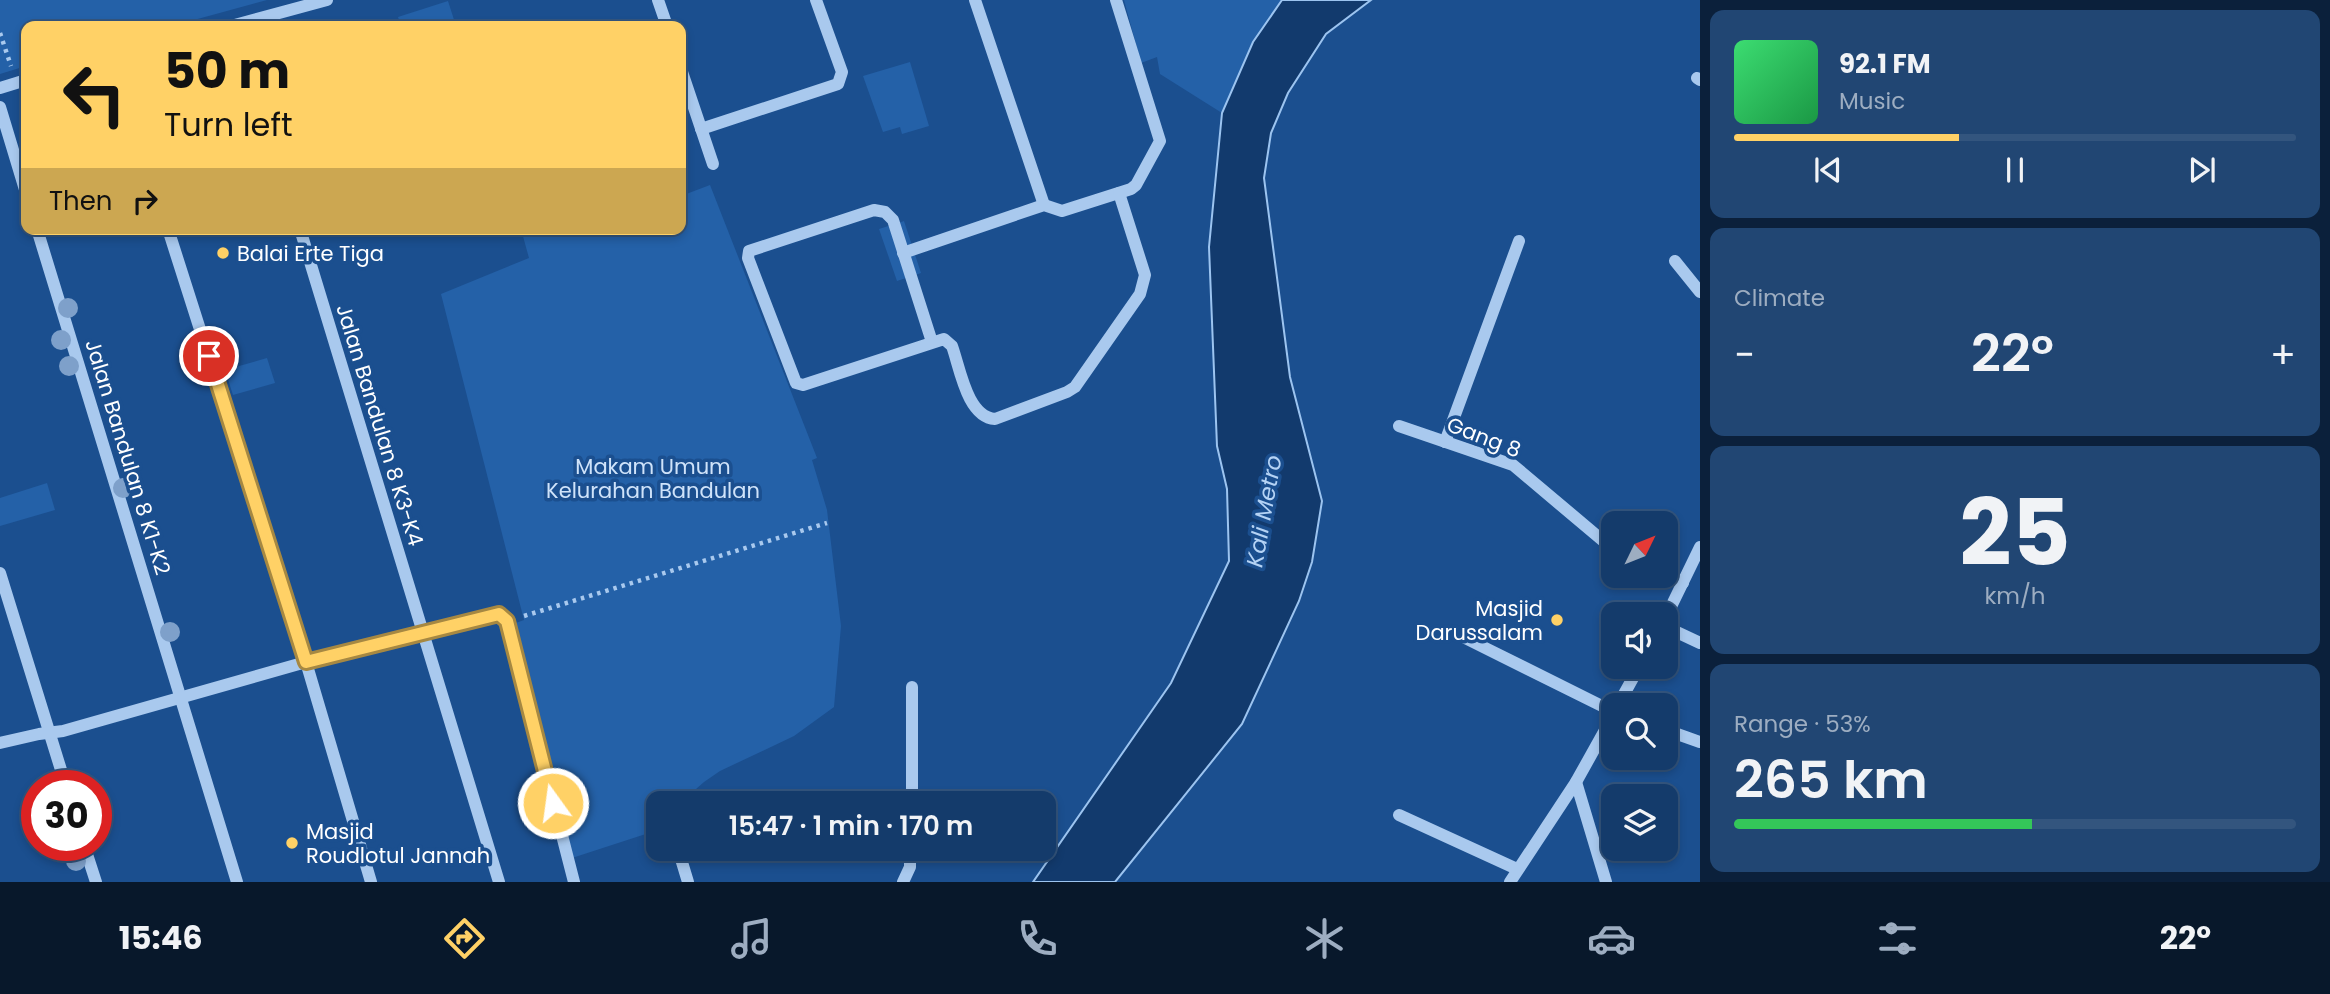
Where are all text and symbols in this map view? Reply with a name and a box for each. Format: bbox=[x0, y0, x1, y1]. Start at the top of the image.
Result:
text: 50 m bbox=[164, 37, 290, 105]
text: 92.1 FM bbox=[1839, 46, 1931, 82]
icon: left bbox=[49, 49, 140, 140]
text: Music bbox=[1839, 85, 1905, 117]
text: Turn left bbox=[164, 102, 293, 147]
icon: previous bbox=[1809, 151, 1847, 189]
icon: pause bbox=[1996, 151, 2034, 189]
icon: next bbox=[2183, 151, 2221, 189]
icon: right bbox=[126, 182, 164, 220]
text: Then bbox=[49, 183, 112, 219]
place label: Balai Erte Tiga bbox=[237, 239, 384, 268]
marker: Balai Erte Tiga bbox=[215, 245, 231, 261]
text: Climate bbox=[1734, 282, 1825, 314]
street label: Jalan Bandulan 8 K3-K4 bbox=[329, 301, 431, 549]
text: 22° bbox=[1971, 317, 2054, 390]
pin bbox=[179, 326, 239, 386]
text: − bbox=[1734, 328, 1755, 381]
text: + bbox=[2270, 328, 2296, 381]
street label: Jalan Bandulan 8 K1-K2 bbox=[78, 336, 178, 578]
icon: arrive bbox=[190, 337, 228, 375]
street label: Gang 8 bbox=[1443, 410, 1525, 464]
park label: Makam Umum Kelurahan Bandulan bbox=[546, 452, 760, 505]
water label: Kali Metro bbox=[1238, 452, 1290, 570]
text: 25 bbox=[1959, 469, 2071, 597]
north arrow bbox=[1601, 511, 1678, 588]
map controls bbox=[1601, 511, 1678, 861]
text: km/h bbox=[1984, 580, 2046, 612]
place label: Masjid Darussalam bbox=[1416, 594, 1543, 647]
button: sound bbox=[1601, 602, 1678, 679]
marker: Masjid Darussalam bbox=[1549, 612, 1565, 628]
button: search bbox=[1601, 693, 1678, 770]
text: Range · 53% bbox=[1734, 708, 1871, 740]
text: 265 km bbox=[1734, 743, 1928, 816]
position arrow bbox=[516, 766, 590, 840]
speed limit sign: 30 bbox=[21, 770, 112, 861]
button: layers bbox=[1601, 784, 1678, 861]
text: 15:47 · 1 min · 170 m bbox=[729, 808, 973, 844]
place label: Masjid Roudlotul Jannah bbox=[306, 817, 490, 870]
marker: Masjid Roudlotul Jannah bbox=[284, 835, 300, 851]
icon: directions bbox=[440, 914, 489, 963]
icon: music bbox=[727, 914, 776, 963]
icon: phone bbox=[1013, 914, 1062, 963]
icon: climate bbox=[1300, 914, 1349, 963]
icon: car bbox=[1587, 914, 1636, 963]
icon: filters bbox=[1873, 914, 1922, 963]
text: 15:46 bbox=[119, 915, 203, 960]
text: 22° bbox=[2160, 915, 2211, 960]

